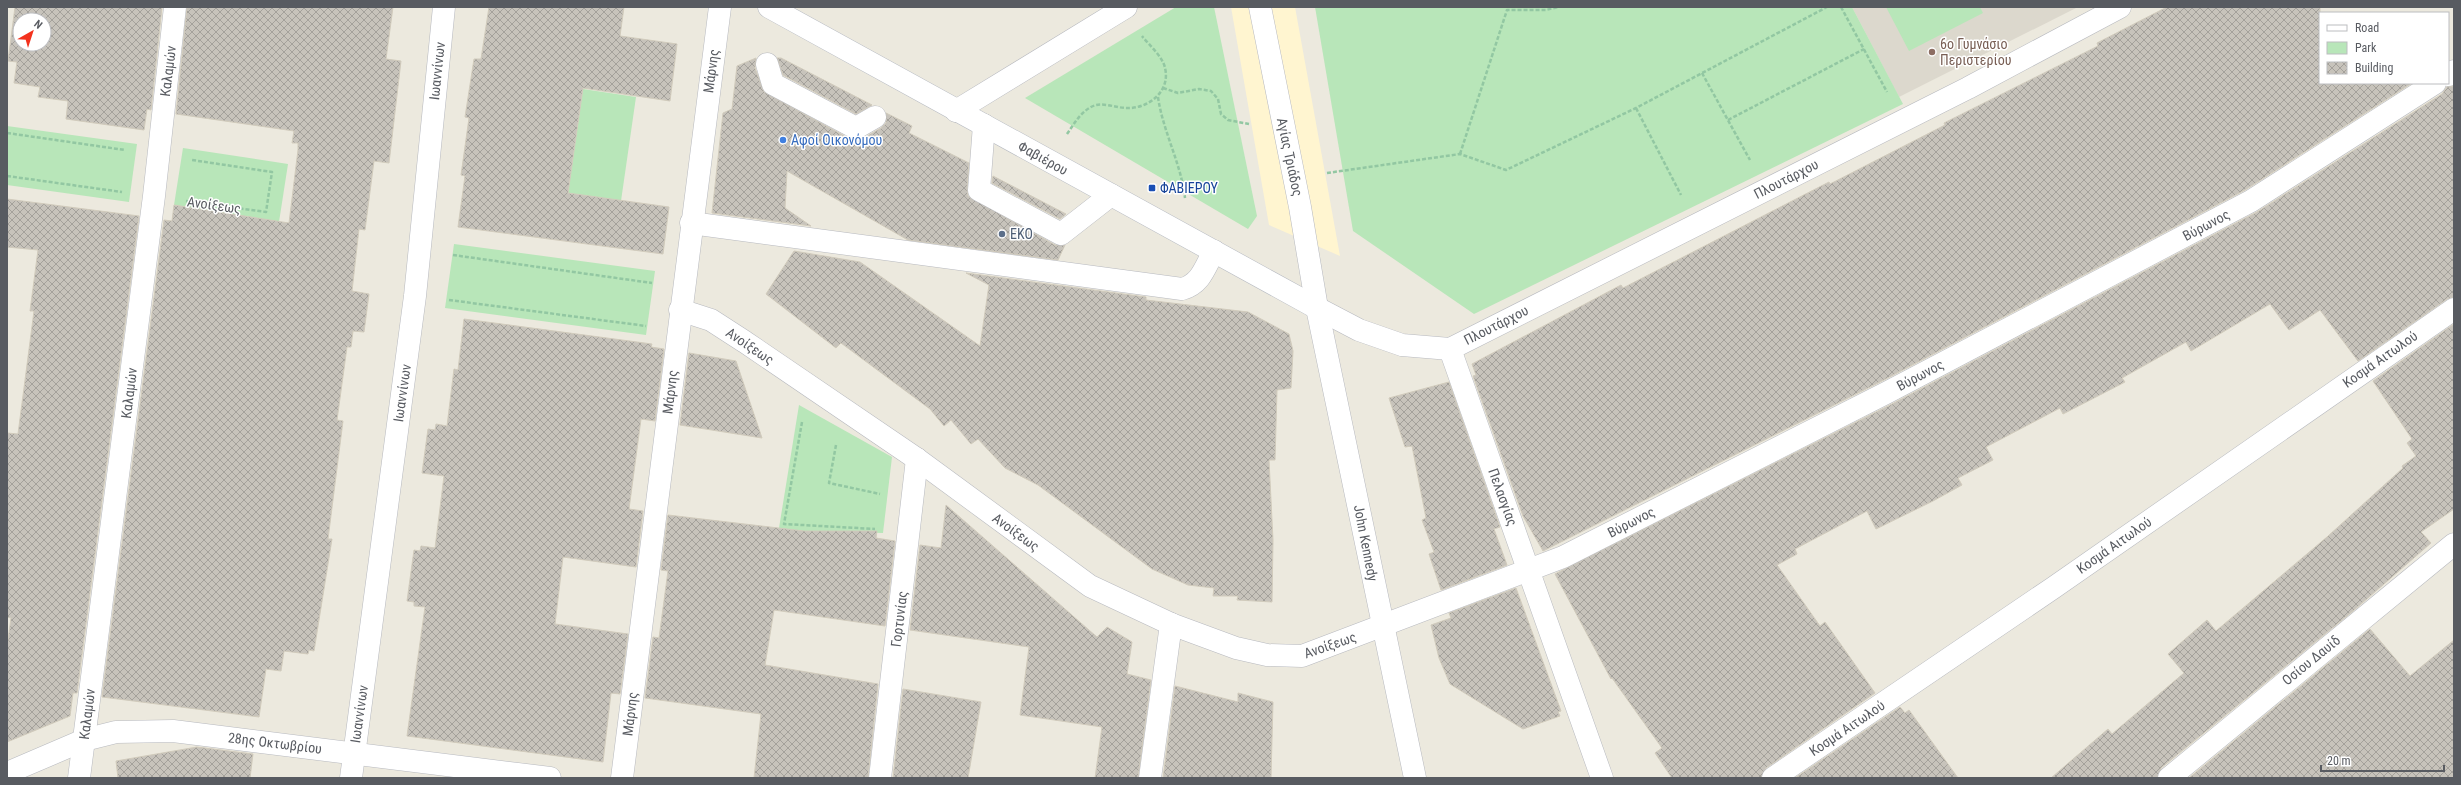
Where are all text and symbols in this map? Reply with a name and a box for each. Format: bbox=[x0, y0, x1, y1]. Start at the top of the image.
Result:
north arrow bbox=[12, 12, 52, 52]
legend bbox=[2319, 12, 2449, 84]
text: N bbox=[31, 17, 45, 32]
text: Road bbox=[2355, 21, 2379, 35]
place label: 6ο Γυμνάσιο Περιστερίου bbox=[1940, 36, 2012, 68]
street label: Ιωαννίνων bbox=[426, 41, 448, 101]
text: Park bbox=[2355, 41, 2377, 55]
street label: Καλαμών bbox=[157, 45, 179, 97]
marker: 6ο Γυμνάσιο Περιστερίου bbox=[1927, 47, 1937, 57]
street label: Μάρνης bbox=[700, 48, 722, 94]
text: Building bbox=[2355, 61, 2393, 75]
street label: Αγίας Τριάδος bbox=[1274, 116, 1306, 198]
place label: Αφοί Οικονόμου bbox=[791, 132, 882, 149]
marker: Αφοί Οικονόμου bbox=[778, 135, 788, 145]
street label: Φαβιέρου bbox=[1015, 138, 1071, 178]
street label: Πλουτάρχου bbox=[1751, 156, 1821, 202]
place label: ΦΑΒΙΕΡΟΥ bbox=[1160, 180, 1219, 196]
marker: ΦΑΒΙΕΡΟΥ bbox=[1147, 183, 1157, 193]
street label: Ανοίξεως bbox=[186, 193, 242, 217]
street label: Βύρωνος bbox=[2180, 206, 2232, 244]
place label: EKO bbox=[1010, 226, 1033, 242]
marker: EKO bbox=[997, 229, 1007, 239]
street label: Πλουτάρχου bbox=[1461, 302, 1531, 348]
street label: Ανοίξεως bbox=[723, 324, 777, 368]
street label: Κοσμά Αιτωλού bbox=[2340, 327, 2421, 391]
street label: Βύρωνος bbox=[1894, 356, 1946, 394]
street label: Ιωαννίνων bbox=[390, 363, 414, 423]
street label: Καλαμών bbox=[118, 367, 140, 419]
street label: Μάρνης bbox=[659, 369, 681, 415]
street label: Πελασγίας bbox=[1485, 466, 1521, 528]
street label: John Kennedy bbox=[1351, 503, 1381, 583]
street label: Βύρωνος bbox=[1605, 503, 1657, 541]
street label: Ανοίξεως bbox=[989, 510, 1043, 554]
street label: Κοσμά Αιτωλού bbox=[2074, 513, 2155, 577]
street label: Γορτυνίας bbox=[888, 590, 910, 648]
street label: Ανοίξεως bbox=[1302, 629, 1358, 661]
street label: Οσίου Δαυίδ bbox=[2279, 632, 2343, 688]
street label: Ιωαννίνων bbox=[347, 684, 371, 744]
street label: Καλαμών bbox=[76, 688, 98, 740]
street label: Μάρνης bbox=[619, 691, 641, 737]
street label: Κοσμά Αιτωλού bbox=[1806, 697, 1888, 759]
street label: 28ης Οκτωβρίου bbox=[227, 729, 323, 757]
scale bar bbox=[2321, 747, 2444, 773]
text: 20 m bbox=[2327, 754, 2351, 768]

